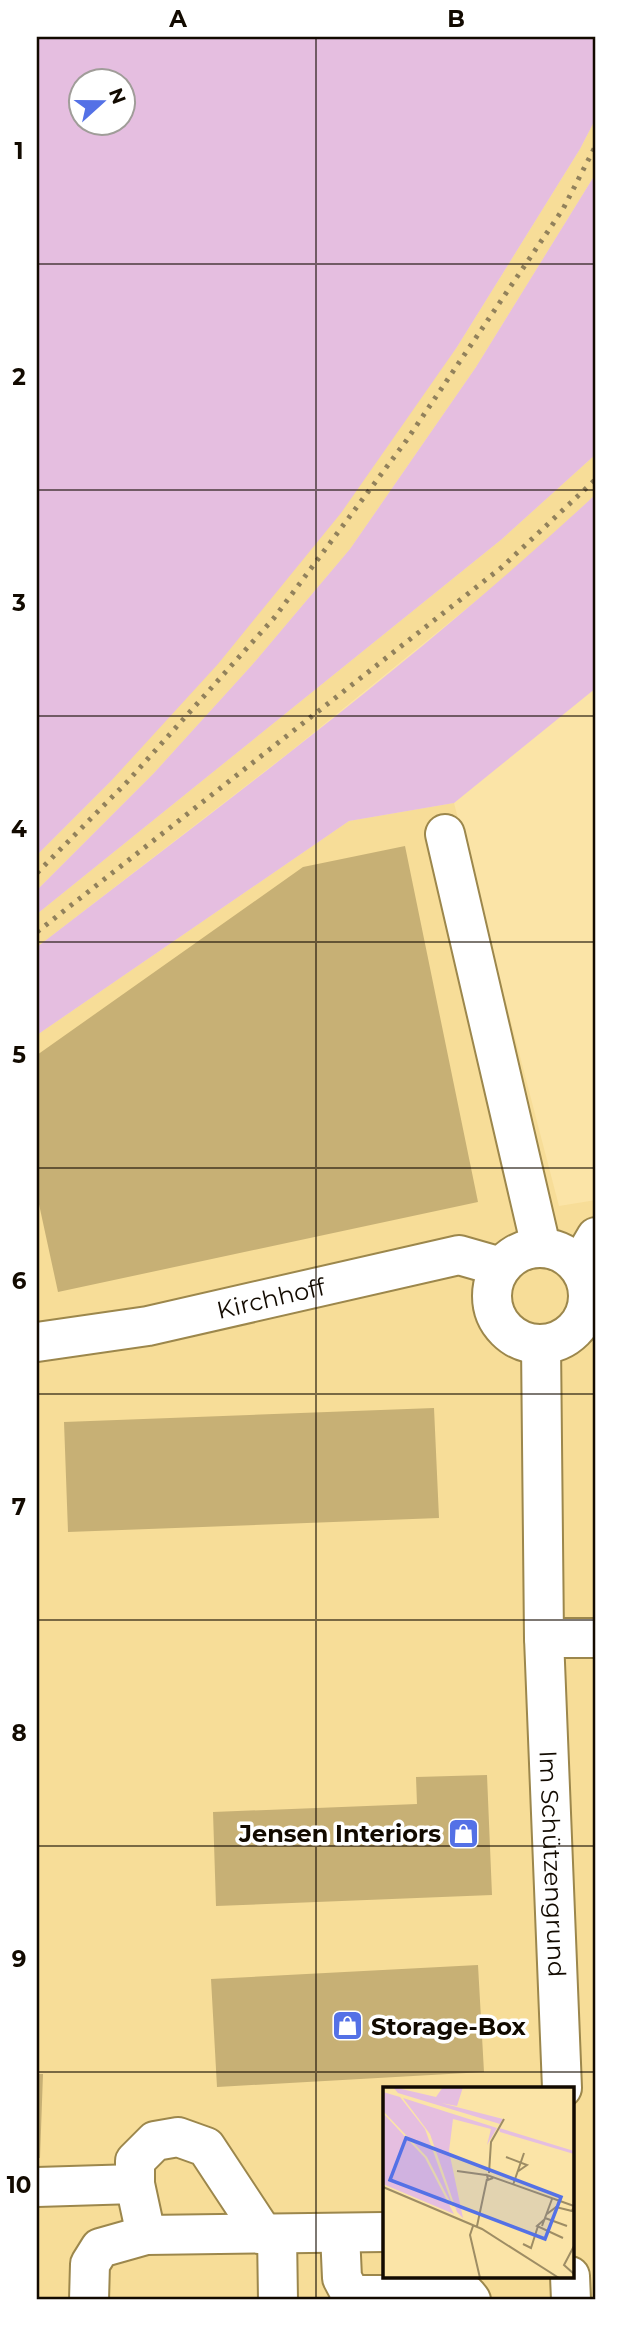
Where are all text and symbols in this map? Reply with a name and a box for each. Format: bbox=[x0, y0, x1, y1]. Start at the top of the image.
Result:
text: A bbox=[168, 5, 187, 33]
text: B bbox=[447, 5, 465, 33]
north arrow bbox=[66, 66, 136, 136]
text: N bbox=[104, 85, 131, 107]
text: 1 bbox=[14, 137, 24, 165]
text: 2 bbox=[12, 363, 26, 391]
text: 3 bbox=[11, 589, 26, 617]
text: 4 bbox=[11, 815, 27, 843]
text: 5 bbox=[12, 1041, 26, 1069]
text: 6 bbox=[12, 1267, 27, 1295]
street label: Kirchhoff bbox=[214, 1271, 328, 1324]
text: 7 bbox=[12, 1493, 26, 1521]
text: 8 bbox=[11, 1719, 27, 1747]
street label: Im Schützengrund bbox=[534, 1750, 572, 1978]
shop icon: Jensen Interiors bbox=[447, 1816, 481, 1850]
place label: Jensen Interiors bbox=[238, 1819, 441, 1848]
text: 9 bbox=[12, 1945, 26, 1973]
shop icon: Storage-Box bbox=[331, 2009, 365, 2043]
place label: Storage-Box bbox=[371, 2012, 527, 2041]
inset map bbox=[383, 2087, 574, 2278]
text: 10 bbox=[7, 2171, 31, 2199]

